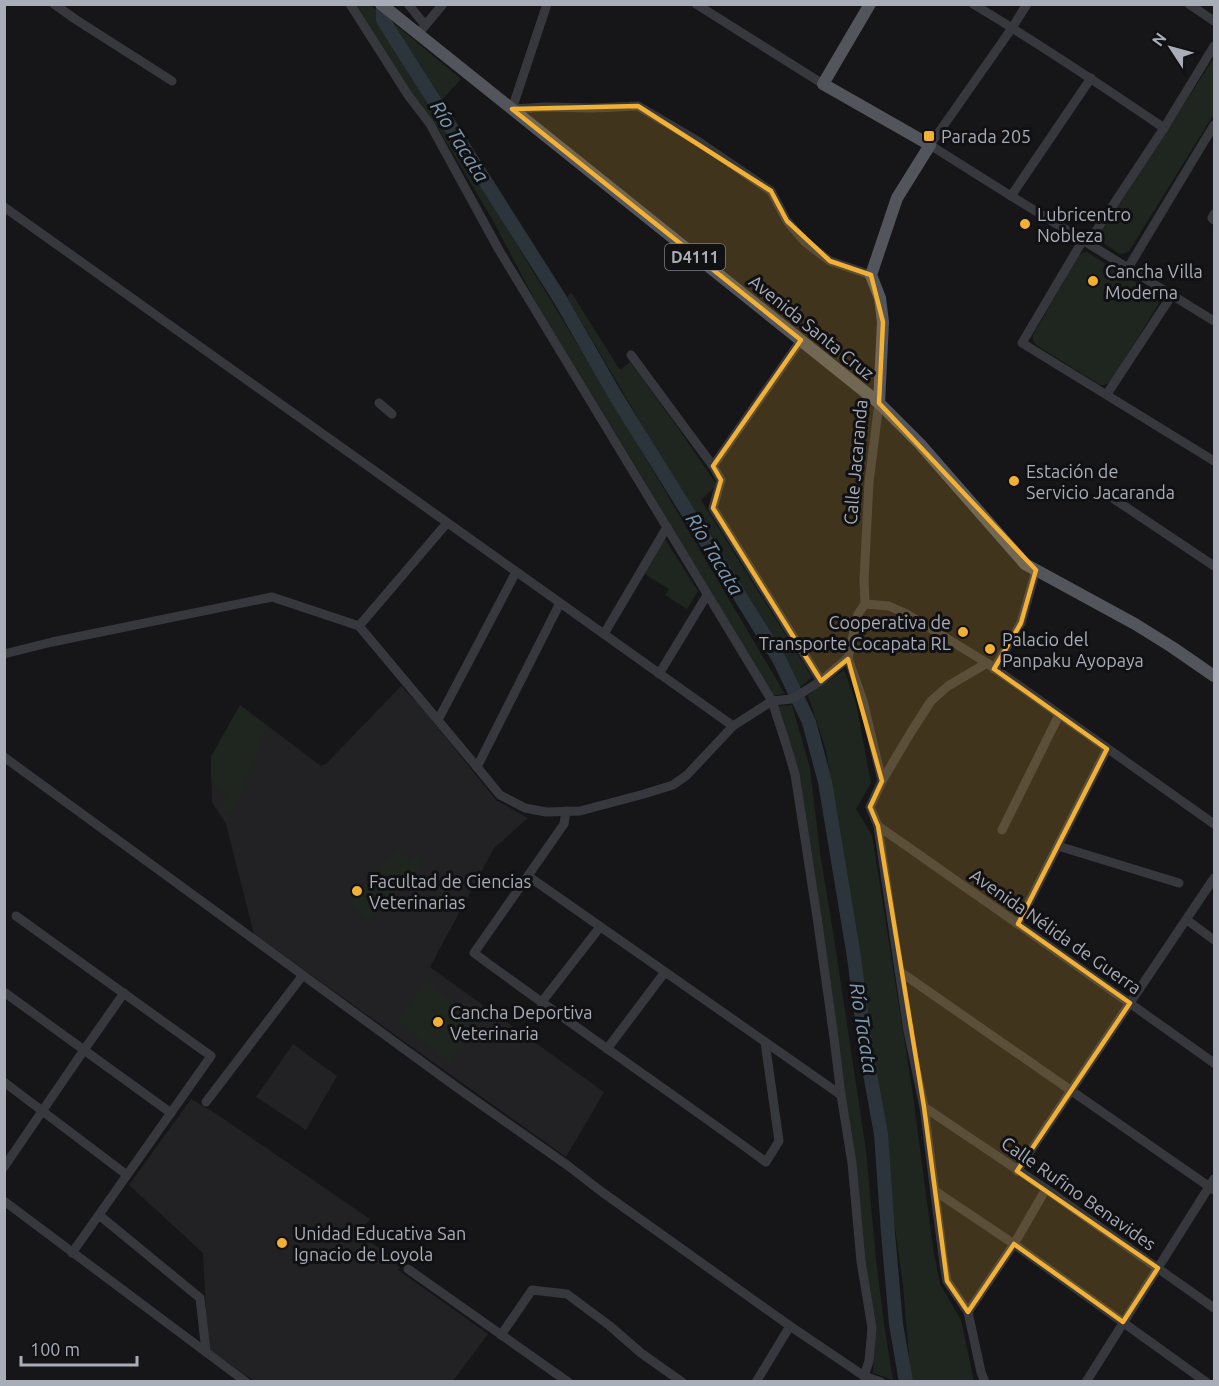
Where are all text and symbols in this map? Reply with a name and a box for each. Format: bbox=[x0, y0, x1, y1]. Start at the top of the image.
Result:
north arrow bbox=[1141, 18, 1201, 78]
text: N bbox=[1148, 29, 1170, 49]
water label: Río Tacata bbox=[426, 96, 494, 186]
place label: Parada 205 bbox=[941, 126, 1031, 146]
marker: Parada 205 bbox=[922, 129, 936, 143]
place label: Lubricentro Nobleza bbox=[1037, 204, 1131, 245]
marker: Lubricentro Nobleza bbox=[1018, 217, 1032, 231]
road number: D4111 bbox=[665, 244, 725, 270]
place label: Cancha Villa Moderna bbox=[1105, 261, 1203, 302]
street label: Avenida Santa Cruz bbox=[746, 271, 878, 383]
marker: Cancha Villa Moderna bbox=[1086, 274, 1100, 288]
street label: Calle Jacaranda bbox=[840, 399, 870, 525]
place label: Estación de Servicio Jacaranda bbox=[1026, 461, 1175, 502]
marker: Estación de Servicio Jacaranda bbox=[1007, 474, 1021, 488]
water label: Río Tacata bbox=[682, 509, 749, 599]
place label: Cooperativa de Transporte Cocapata RL bbox=[759, 612, 951, 653]
marker: Cooperativa de Transporte Cocapata RL bbox=[956, 625, 970, 639]
place label: Palacio del Panpaku Ayopaya bbox=[1002, 629, 1144, 670]
marker: Palacio del Panpaku Ayopaya bbox=[983, 642, 997, 656]
street label: Avenida Nélida de Guerra bbox=[967, 864, 1145, 998]
place label: Facultad de Ciencias Veterinarias bbox=[369, 871, 532, 912]
marker: Facultad de Ciencias Veterinarias bbox=[350, 884, 364, 898]
water label: Río Tacata bbox=[845, 981, 883, 1075]
place label: Cancha Deportiva Veterinaria bbox=[450, 1002, 593, 1043]
marker: Cancha Deportiva Veterinaria bbox=[431, 1015, 445, 1029]
street label: Calle Rufino Benavides bbox=[998, 1132, 1160, 1254]
place label: Unidad Educativa San Ignacio de Loyola bbox=[294, 1223, 466, 1264]
marker: Unidad Educativa San Ignacio de Loyola bbox=[275, 1236, 289, 1250]
scale bar bbox=[21, 1329, 136, 1367]
text: 100 m bbox=[30, 1339, 80, 1359]

